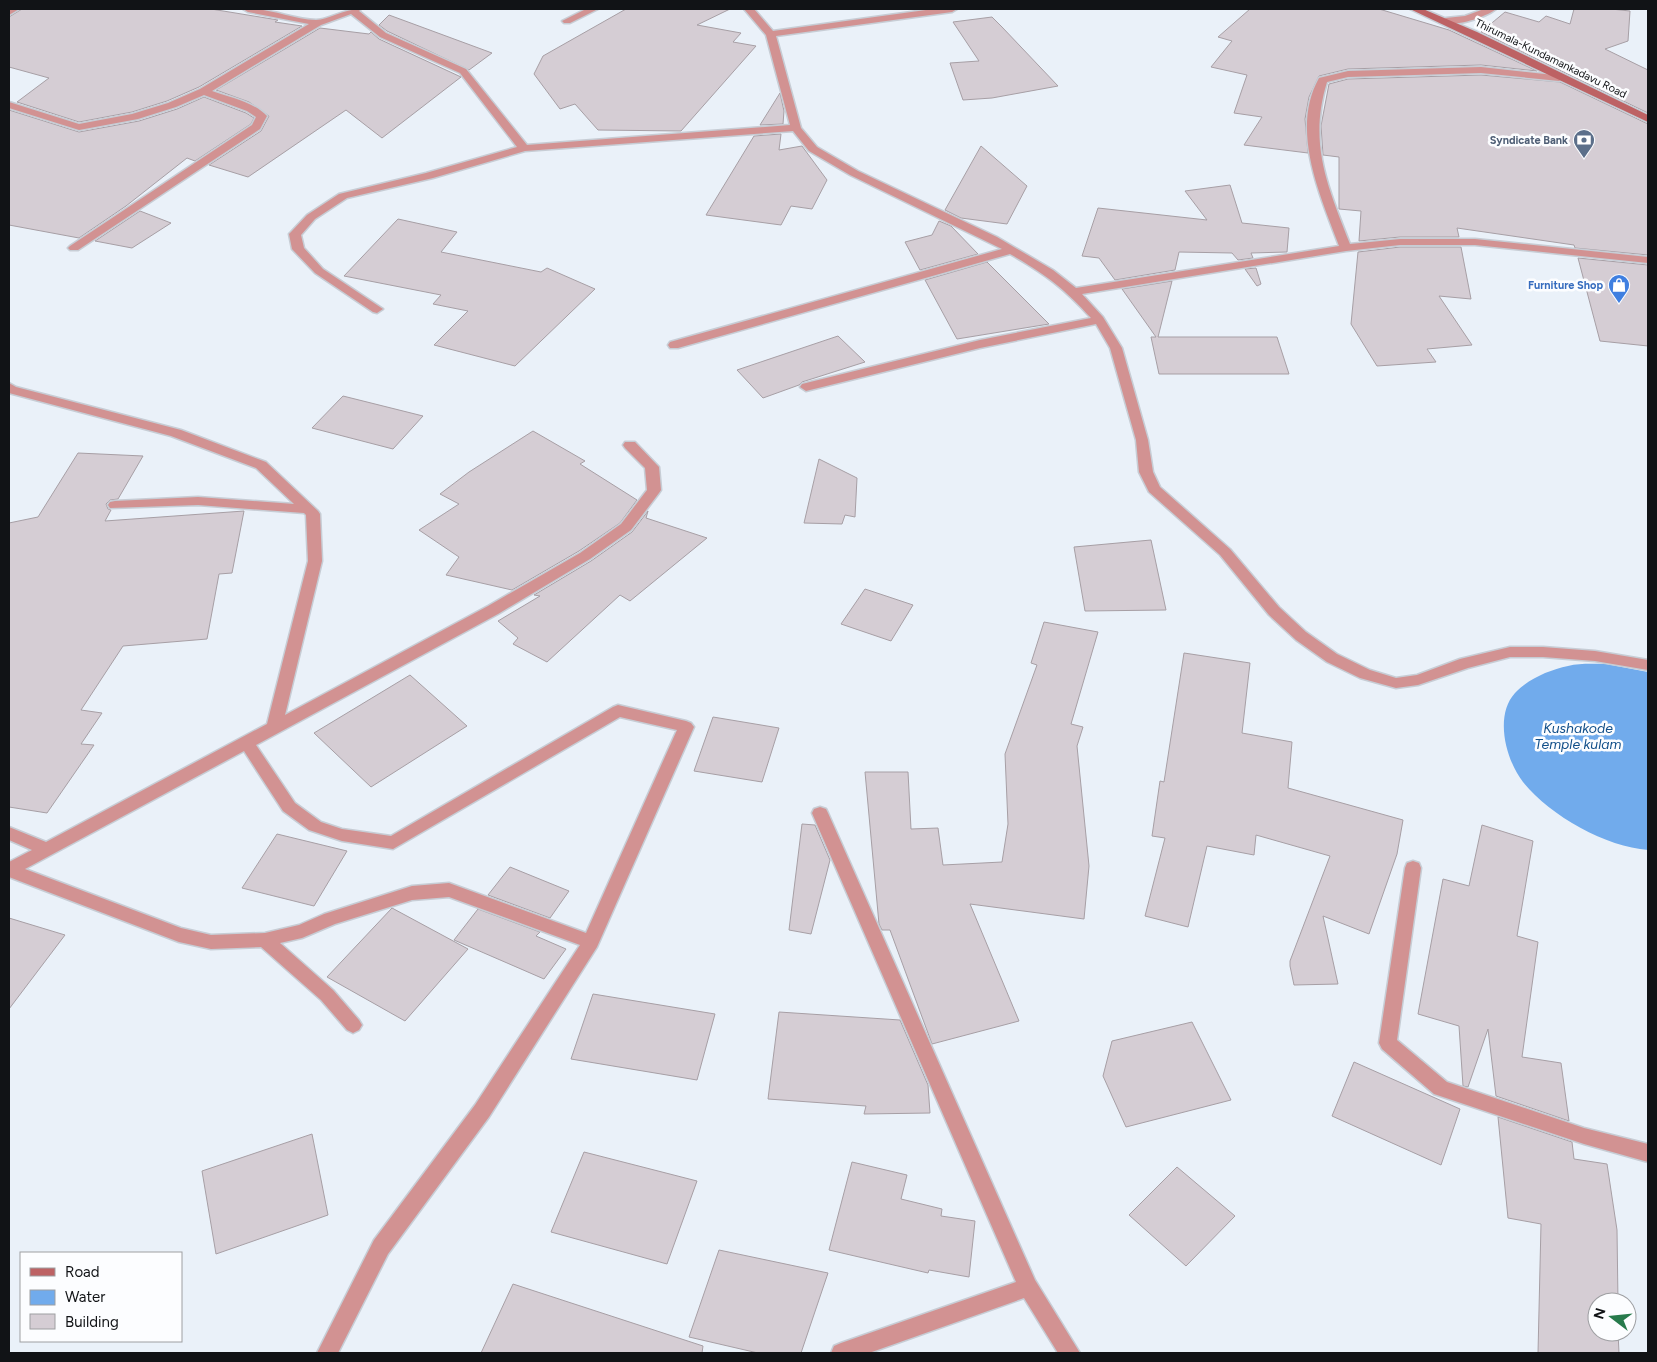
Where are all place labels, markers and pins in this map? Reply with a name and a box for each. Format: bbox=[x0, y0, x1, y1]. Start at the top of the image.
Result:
bank icon: Syndicate Bank bbox=[1572, 128, 1596, 159]
place label: Syndicate Bank bbox=[1490, 134, 1568, 147]
shop icon: Furniture Shop bbox=[1607, 273, 1631, 304]
place label: Furniture Shop bbox=[1528, 279, 1603, 292]

